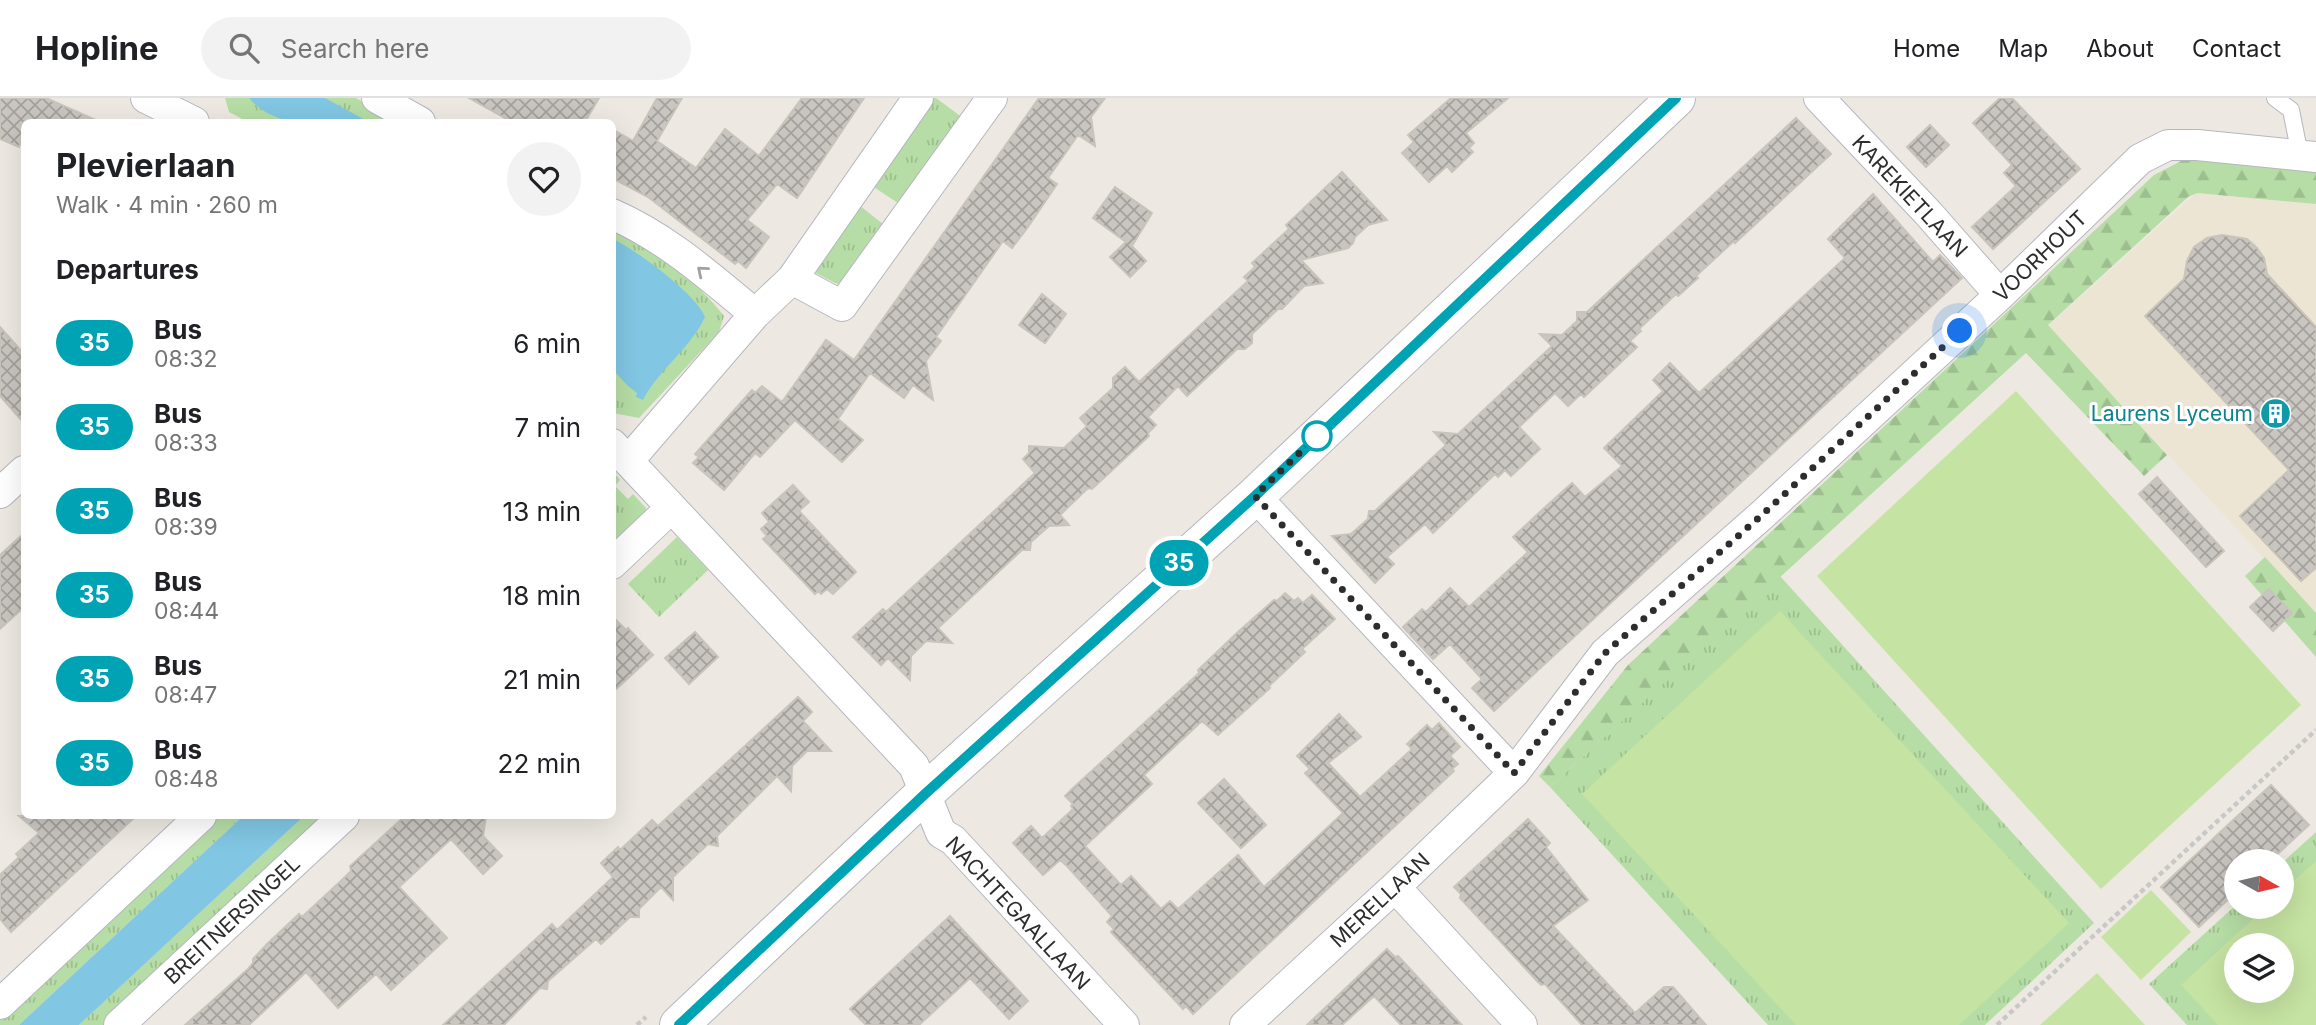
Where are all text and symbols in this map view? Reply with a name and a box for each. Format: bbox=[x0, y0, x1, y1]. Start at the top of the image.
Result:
search box bbox=[201, 17, 691, 80]
text: Hopline bbox=[35, 28, 159, 68]
icon: search bbox=[225, 29, 263, 67]
text: Search here bbox=[281, 33, 429, 64]
text: Home bbox=[1893, 34, 1960, 63]
text: Map bbox=[1998, 34, 2048, 63]
text: About bbox=[2086, 34, 2154, 63]
text: Contact bbox=[2192, 34, 2281, 63]
street label: KAREKIETLAAN bbox=[1847, 130, 1973, 262]
button: heart bbox=[507, 142, 581, 216]
text: Plevierlaan bbox=[56, 145, 236, 185]
text: Walk · 4 min · 260 m bbox=[56, 191, 278, 219]
street label: VOORHOUT bbox=[1988, 205, 2092, 307]
text: Departures bbox=[56, 254, 199, 285]
one-way arrow bbox=[698, 267, 711, 279]
your location bbox=[1942, 313, 1977, 348]
text: Bus bbox=[154, 314, 202, 345]
text: 35 bbox=[79, 328, 110, 357]
text: 6 min bbox=[513, 328, 581, 359]
text: 08:32 bbox=[154, 345, 218, 373]
building icon: Laurens Lyceum bbox=[2259, 396, 2293, 430]
text: Bus bbox=[154, 398, 202, 429]
place label: Laurens Lyceum bbox=[2091, 401, 2253, 426]
text: 35 bbox=[79, 412, 110, 441]
text: 7 min bbox=[515, 412, 581, 443]
unlabelled marker bbox=[1302, 421, 1332, 451]
text: 08:33 bbox=[154, 429, 218, 457]
text: Bus bbox=[154, 482, 202, 513]
text: 35 bbox=[79, 496, 110, 525]
text: 13 min bbox=[503, 496, 581, 527]
text: 08:39 bbox=[154, 513, 218, 541]
line badge: 35 bbox=[1148, 540, 1210, 586]
text: 35 bbox=[1164, 548, 1194, 577]
text: Bus bbox=[154, 566, 202, 597]
text: 35 bbox=[79, 580, 110, 609]
text: 18 min bbox=[503, 580, 581, 611]
text: 08:44 bbox=[154, 597, 219, 625]
text: Bus bbox=[154, 650, 202, 681]
text: 35 bbox=[79, 664, 110, 693]
text: 21 min bbox=[503, 664, 581, 695]
text: 08:47 bbox=[154, 681, 217, 709]
text: Bus bbox=[154, 734, 202, 765]
text: 35 bbox=[79, 748, 110, 777]
text: 22 min bbox=[498, 748, 581, 779]
text: 08:48 bbox=[154, 765, 218, 793]
street label: NACHTEGAALLAAN bbox=[941, 831, 1095, 995]
street label: MERELLAAN bbox=[1325, 848, 1435, 952]
north arrow bbox=[2224, 849, 2294, 919]
map controls bbox=[2224, 849, 2294, 1003]
street label: BREITNERSINGEL bbox=[159, 851, 305, 989]
button: layers bbox=[2224, 933, 2294, 1003]

